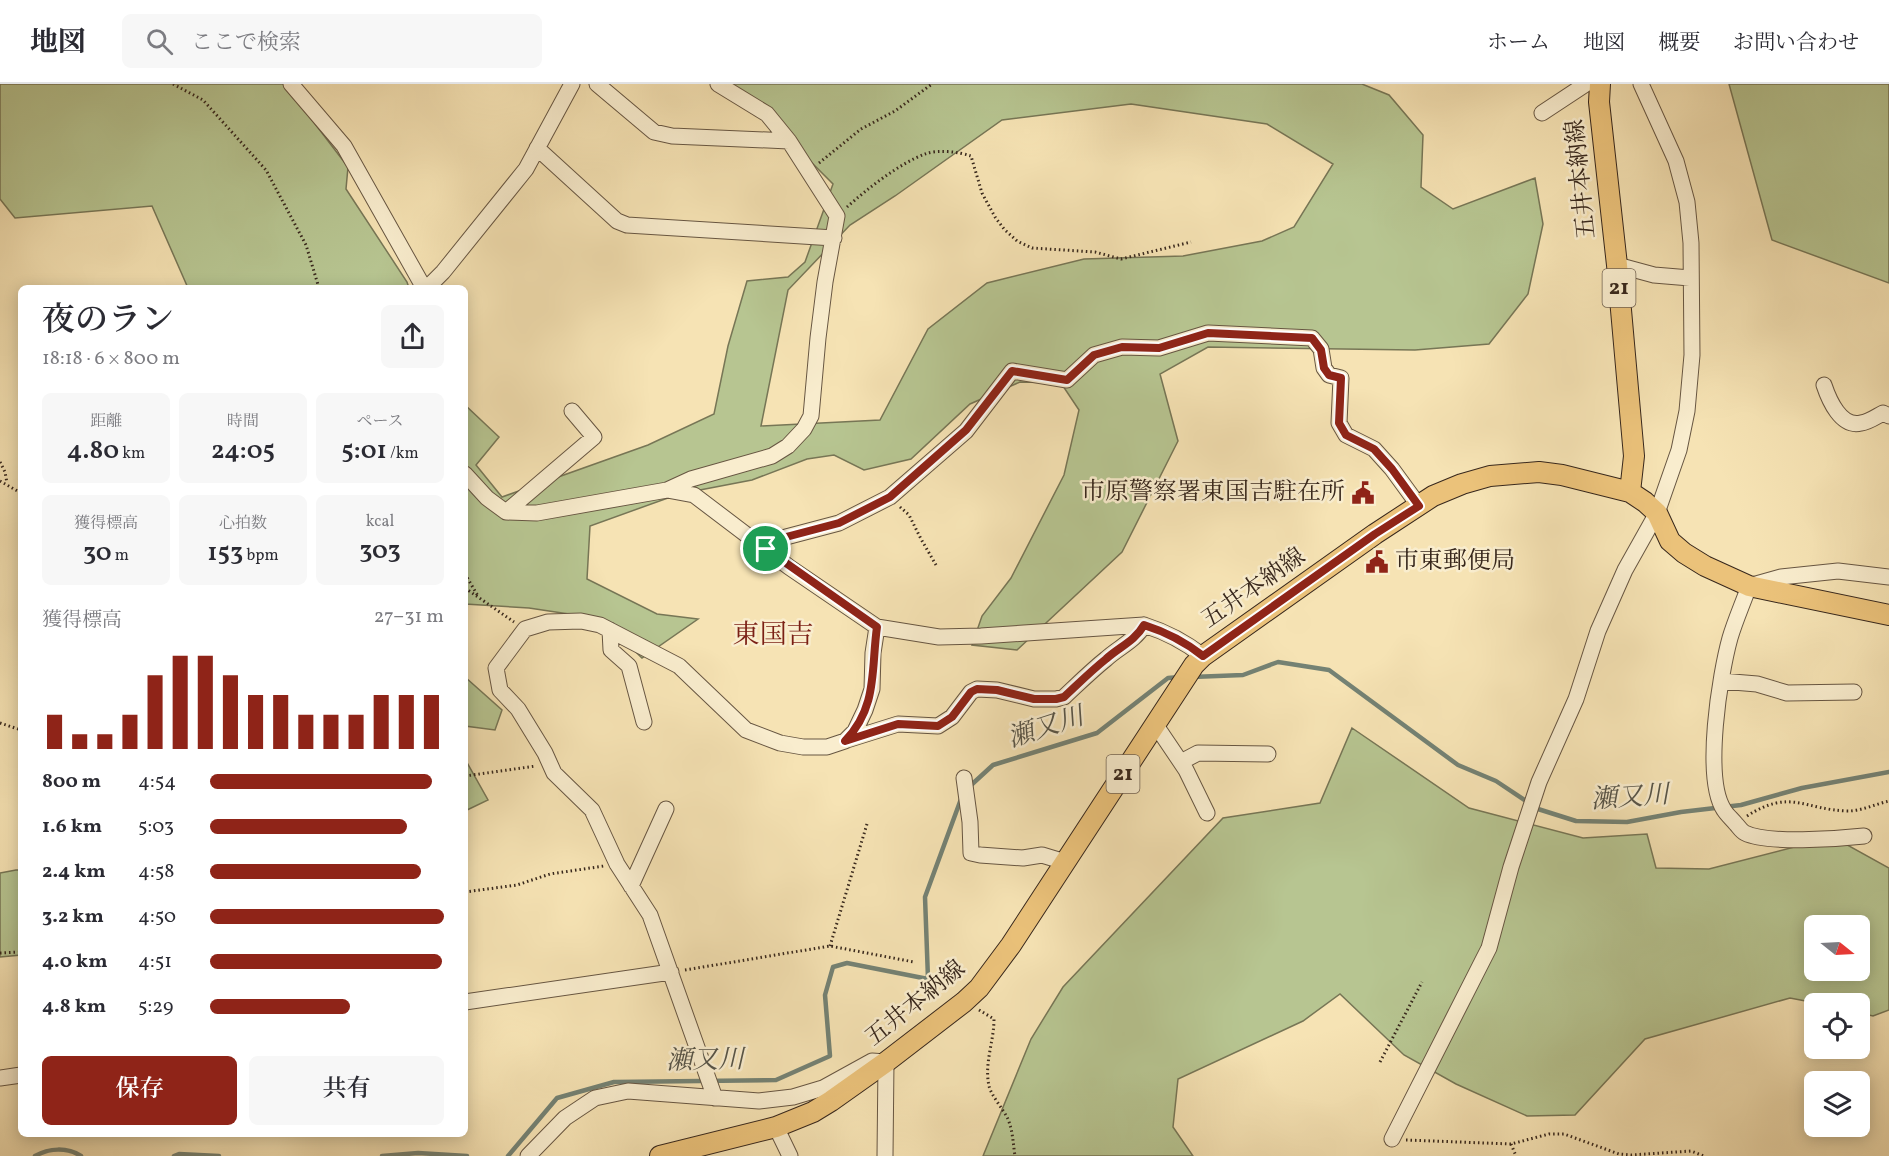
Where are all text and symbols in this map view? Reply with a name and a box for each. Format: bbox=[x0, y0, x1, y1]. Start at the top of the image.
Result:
search box bbox=[122, 14, 542, 68]
text: 地図 bbox=[30, 24, 86, 63]
icon: search bbox=[143, 25, 176, 58]
text: ここで検索 bbox=[191, 28, 301, 59]
text: ホーム bbox=[1487, 29, 1550, 58]
text: 地図 bbox=[1583, 29, 1625, 58]
text: 概要 bbox=[1658, 29, 1700, 58]
text: お問い合わせ bbox=[1733, 29, 1859, 58]
street label: 五井本納線 bbox=[1559, 118, 1605, 240]
road number: 21 bbox=[1602, 269, 1636, 307]
text: 夜のラン bbox=[42, 299, 174, 345]
button: share bbox=[381, 305, 444, 368]
text: 18:18 · 6 × 800 m bbox=[42, 345, 180, 373]
text: 距離 bbox=[90, 411, 122, 433]
text: 時間 bbox=[227, 411, 259, 433]
text: ペース bbox=[356, 411, 404, 433]
text: 4.80 bbox=[67, 433, 119, 469]
text: 24:05 bbox=[211, 433, 275, 469]
text: 5:01 bbox=[341, 433, 387, 469]
text: km bbox=[119, 443, 145, 465]
text: /km bbox=[387, 443, 419, 465]
place label: 市原警察署東国吉駐在所 bbox=[1081, 476, 1345, 510]
public building icon: 市原警察署東国吉駐在所 bbox=[1350, 480, 1376, 506]
text: kcal bbox=[366, 511, 394, 533]
text: 獲得標高 bbox=[74, 513, 138, 535]
text: 心拍数 bbox=[219, 513, 267, 535]
pin bbox=[740, 523, 791, 574]
icon: arrive bbox=[749, 532, 782, 565]
text: 303 bbox=[359, 533, 401, 569]
text: 30 bbox=[83, 535, 112, 571]
text: 153 bbox=[207, 535, 243, 571]
street label: 五井本納線 bbox=[1195, 541, 1313, 637]
text: m bbox=[112, 545, 129, 567]
text: bpm bbox=[243, 545, 279, 567]
place label: 市東郵便局 bbox=[1395, 545, 1515, 579]
public building icon: 市東郵便局 bbox=[1364, 549, 1390, 575]
text: 27–31 m bbox=[374, 603, 444, 631]
text: 獲得標高 bbox=[42, 607, 122, 635]
district label: 東国吉 bbox=[733, 617, 814, 655]
water label: 瀬又川 bbox=[1003, 698, 1091, 757]
road number: 21 bbox=[1106, 755, 1140, 793]
text: 800 m bbox=[42, 768, 101, 796]
text: 4:54 bbox=[138, 768, 176, 796]
water label: 瀬又川 bbox=[1590, 777, 1673, 819]
text: 1.6 km bbox=[42, 813, 102, 841]
text: 5:03 bbox=[138, 813, 174, 841]
text: 2.4 km bbox=[42, 858, 106, 886]
text: 4:58 bbox=[138, 858, 174, 886]
text: 3.2 km bbox=[42, 903, 104, 931]
text: 4:50 bbox=[138, 903, 176, 931]
north arrow bbox=[1804, 915, 1870, 981]
map controls bbox=[1804, 915, 1870, 1137]
text: 4.0 km bbox=[42, 948, 108, 976]
text: 4:51 bbox=[138, 948, 172, 976]
street label: 五井本納線 bbox=[859, 953, 973, 1055]
text: 4.8 km bbox=[42, 993, 106, 1021]
text: 5:29 bbox=[138, 993, 173, 1021]
button: locate bbox=[1804, 993, 1870, 1059]
water label: 瀬又川 bbox=[666, 1042, 747, 1080]
button: 保存 bbox=[42, 1056, 237, 1125]
button: 共有 bbox=[249, 1056, 444, 1125]
button: layers bbox=[1804, 1071, 1870, 1137]

